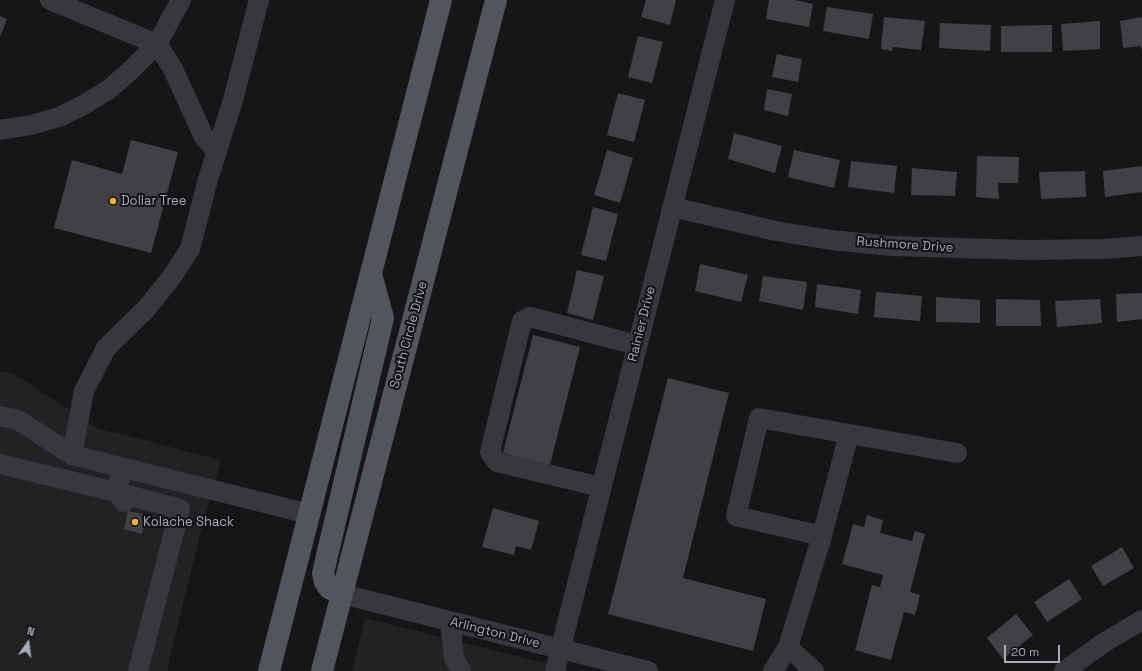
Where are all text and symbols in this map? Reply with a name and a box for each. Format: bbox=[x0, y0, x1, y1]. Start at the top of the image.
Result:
place label: Dollar Tree bbox=[121, 193, 186, 209]
marker: Dollar Tree bbox=[108, 196, 118, 206]
street label: Rushmore Drive bbox=[856, 234, 954, 256]
street label: South Circle Drive bbox=[387, 280, 431, 390]
street label: Rainier Drive bbox=[625, 285, 659, 363]
place label: Kolache Shack bbox=[143, 514, 234, 530]
marker: Kolache Shack bbox=[130, 517, 140, 527]
street label: Arlington Drive bbox=[448, 614, 542, 652]
north arrow bbox=[8, 623, 48, 663]
text: N bbox=[26, 624, 36, 639]
scale bar bbox=[1006, 637, 1062, 663]
text: 20 m bbox=[1011, 644, 1039, 660]

